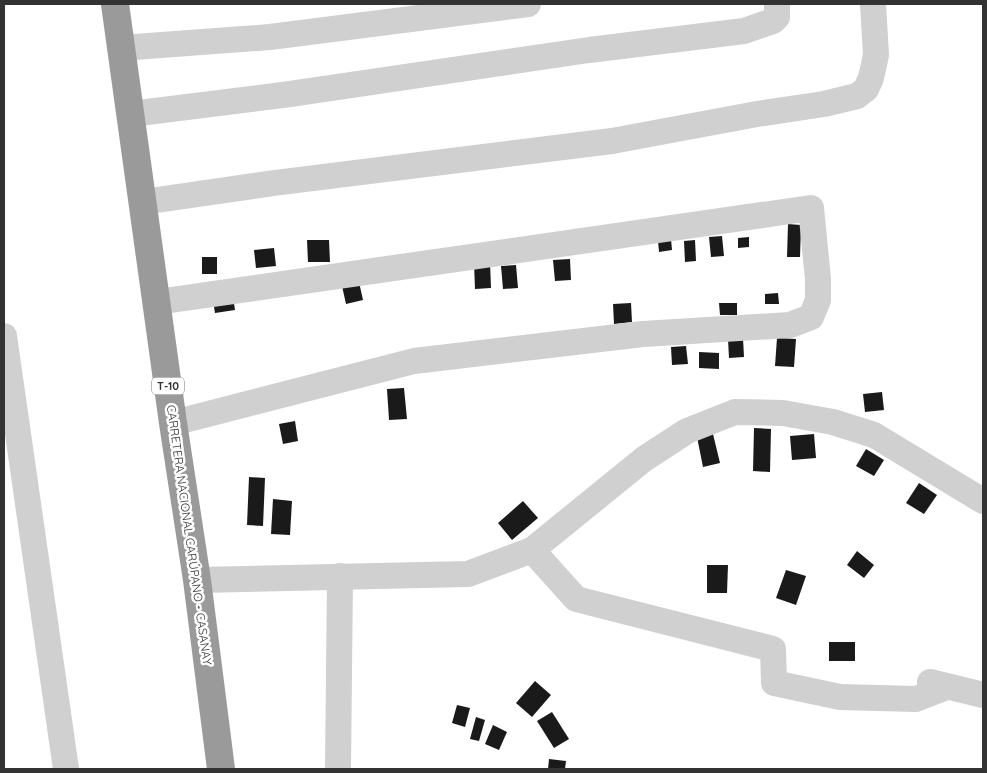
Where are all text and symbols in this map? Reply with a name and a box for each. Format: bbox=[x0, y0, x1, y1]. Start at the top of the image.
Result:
road number: T-10 bbox=[152, 378, 184, 394]
street label: CARRETERA NACIONAL CARÚPANO - CASANAY bbox=[164, 404, 215, 666]

